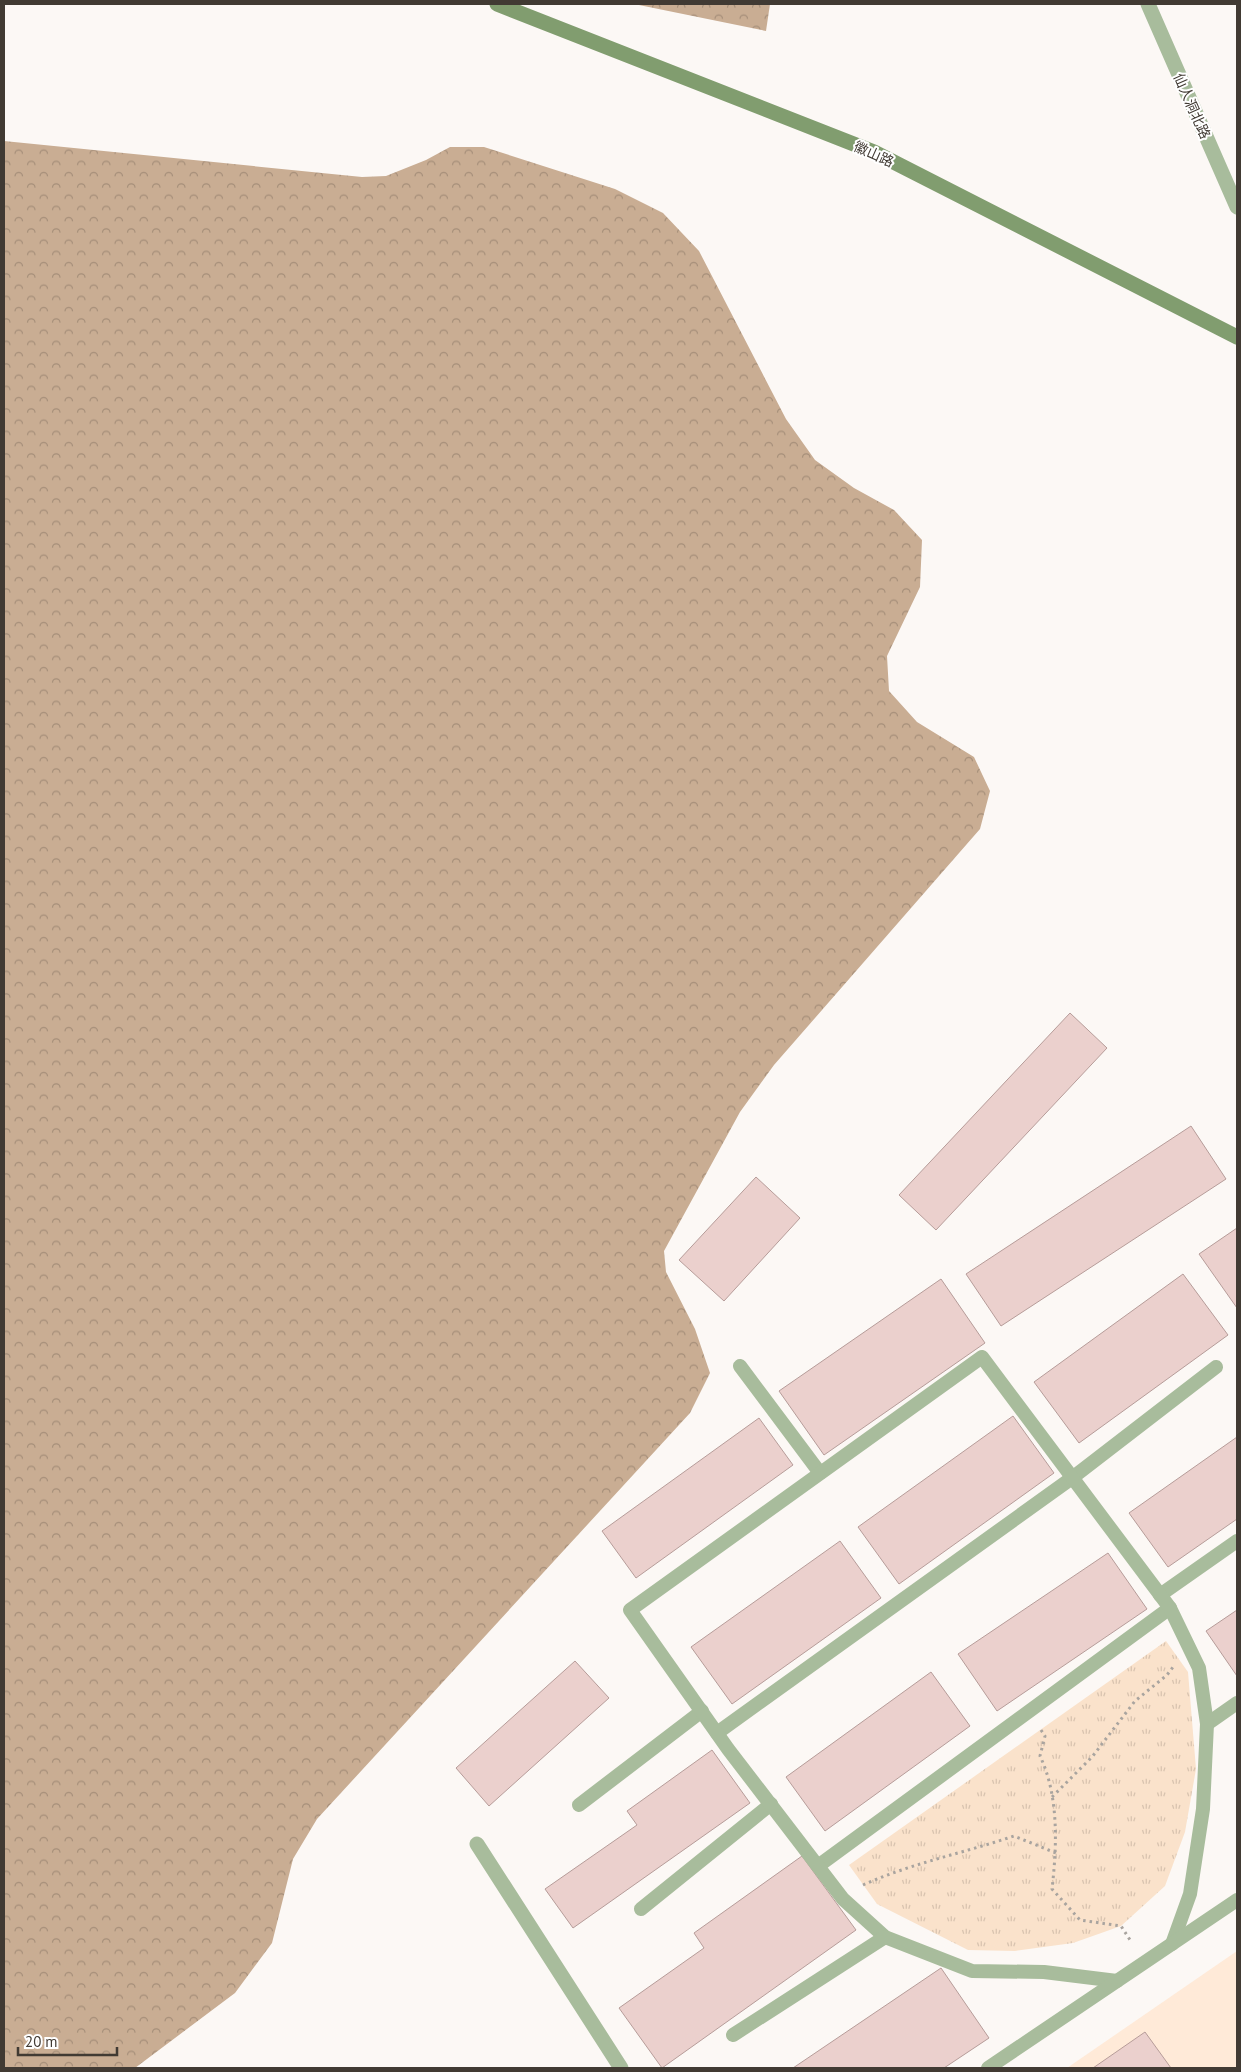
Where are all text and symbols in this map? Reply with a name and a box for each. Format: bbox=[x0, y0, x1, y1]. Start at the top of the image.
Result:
street label: 仙人洞北路 bbox=[1170, 70, 1214, 142]
street label: 徽山路 bbox=[851, 137, 897, 171]
scale bar bbox=[18, 2024, 116, 2056]
text: 20 m bbox=[25, 2032, 58, 2051]

